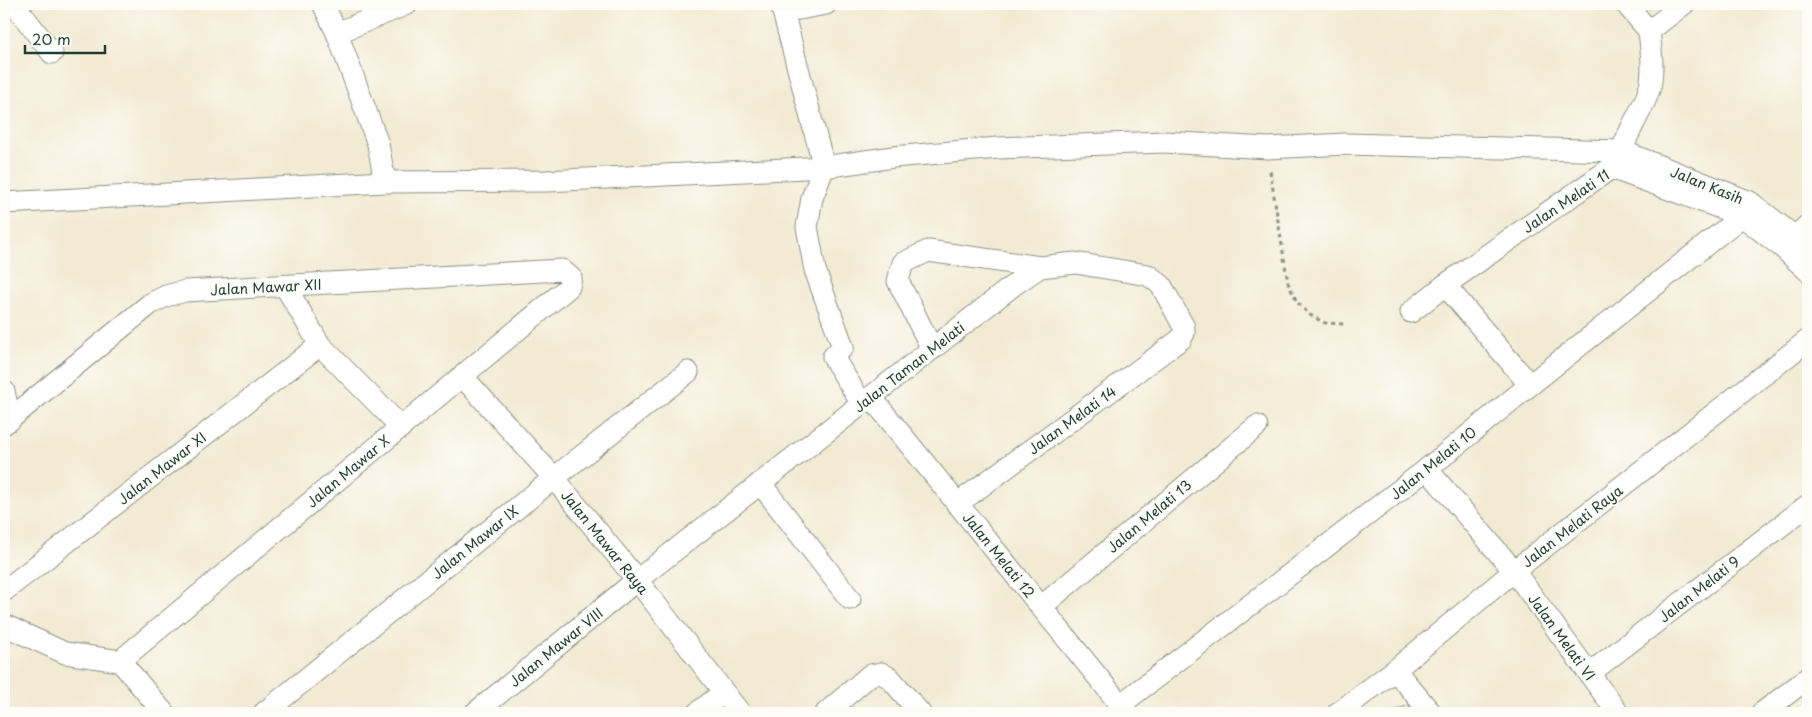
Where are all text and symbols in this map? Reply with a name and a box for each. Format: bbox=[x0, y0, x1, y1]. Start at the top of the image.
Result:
scale bar bbox=[25, 22, 105, 54]
text: 20 m bbox=[32, 27, 71, 50]
street label: Jalan Kasih bbox=[1667, 161, 1747, 209]
street label: Jalan Melati 11 bbox=[1518, 164, 1614, 238]
street label: Jalan Mawar XII bbox=[210, 274, 322, 300]
street label: Jalan Taman Melati bbox=[849, 317, 969, 417]
street label: Jalan Melati 14 bbox=[1024, 381, 1120, 459]
street label: Jalan Melati 10 bbox=[1385, 422, 1481, 504]
street label: Jalan Mawar XI bbox=[113, 427, 211, 509]
street label: Jalan Mawar X bbox=[302, 430, 394, 512]
street label: Jalan Melati 13 bbox=[1102, 474, 1196, 558]
street label: Jalan Melati Raya bbox=[1517, 480, 1627, 572]
street label: Jalan Mawar Raya bbox=[556, 485, 654, 599]
street label: Jalan Mawar IX bbox=[427, 500, 523, 584]
street label: Jalan Melati 12 bbox=[958, 508, 1040, 602]
street label: Jalan Melati 9 bbox=[1654, 551, 1744, 627]
street label: Jalan Melati VI bbox=[1523, 589, 1601, 685]
street label: Jalan Mawar VIII bbox=[504, 602, 608, 692]

